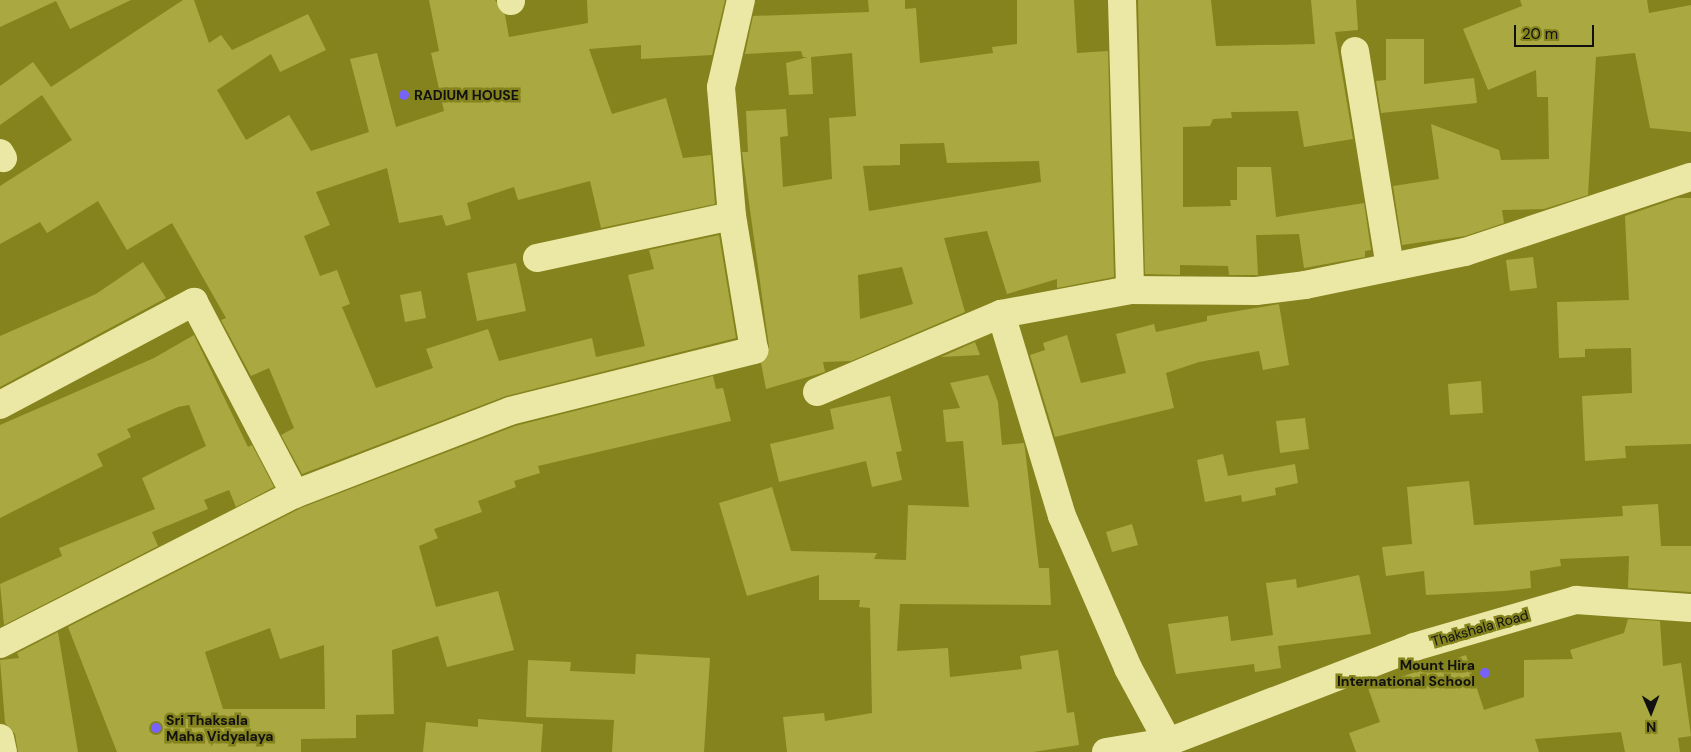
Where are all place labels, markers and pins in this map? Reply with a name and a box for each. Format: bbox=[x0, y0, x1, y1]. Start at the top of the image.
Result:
place label: RADIUM HOUSE bbox=[414, 87, 519, 103]
marker: RADIUM HOUSE bbox=[398, 89, 410, 101]
place label: Mount Hira International School bbox=[1337, 657, 1475, 690]
marker: Mount Hira International School bbox=[1479, 667, 1491, 679]
place label: Sri Thaksala Maha Vidyalaya bbox=[166, 712, 274, 744]
marker: Sri Thaksala Maha Vidyalaya bbox=[150, 722, 162, 734]

